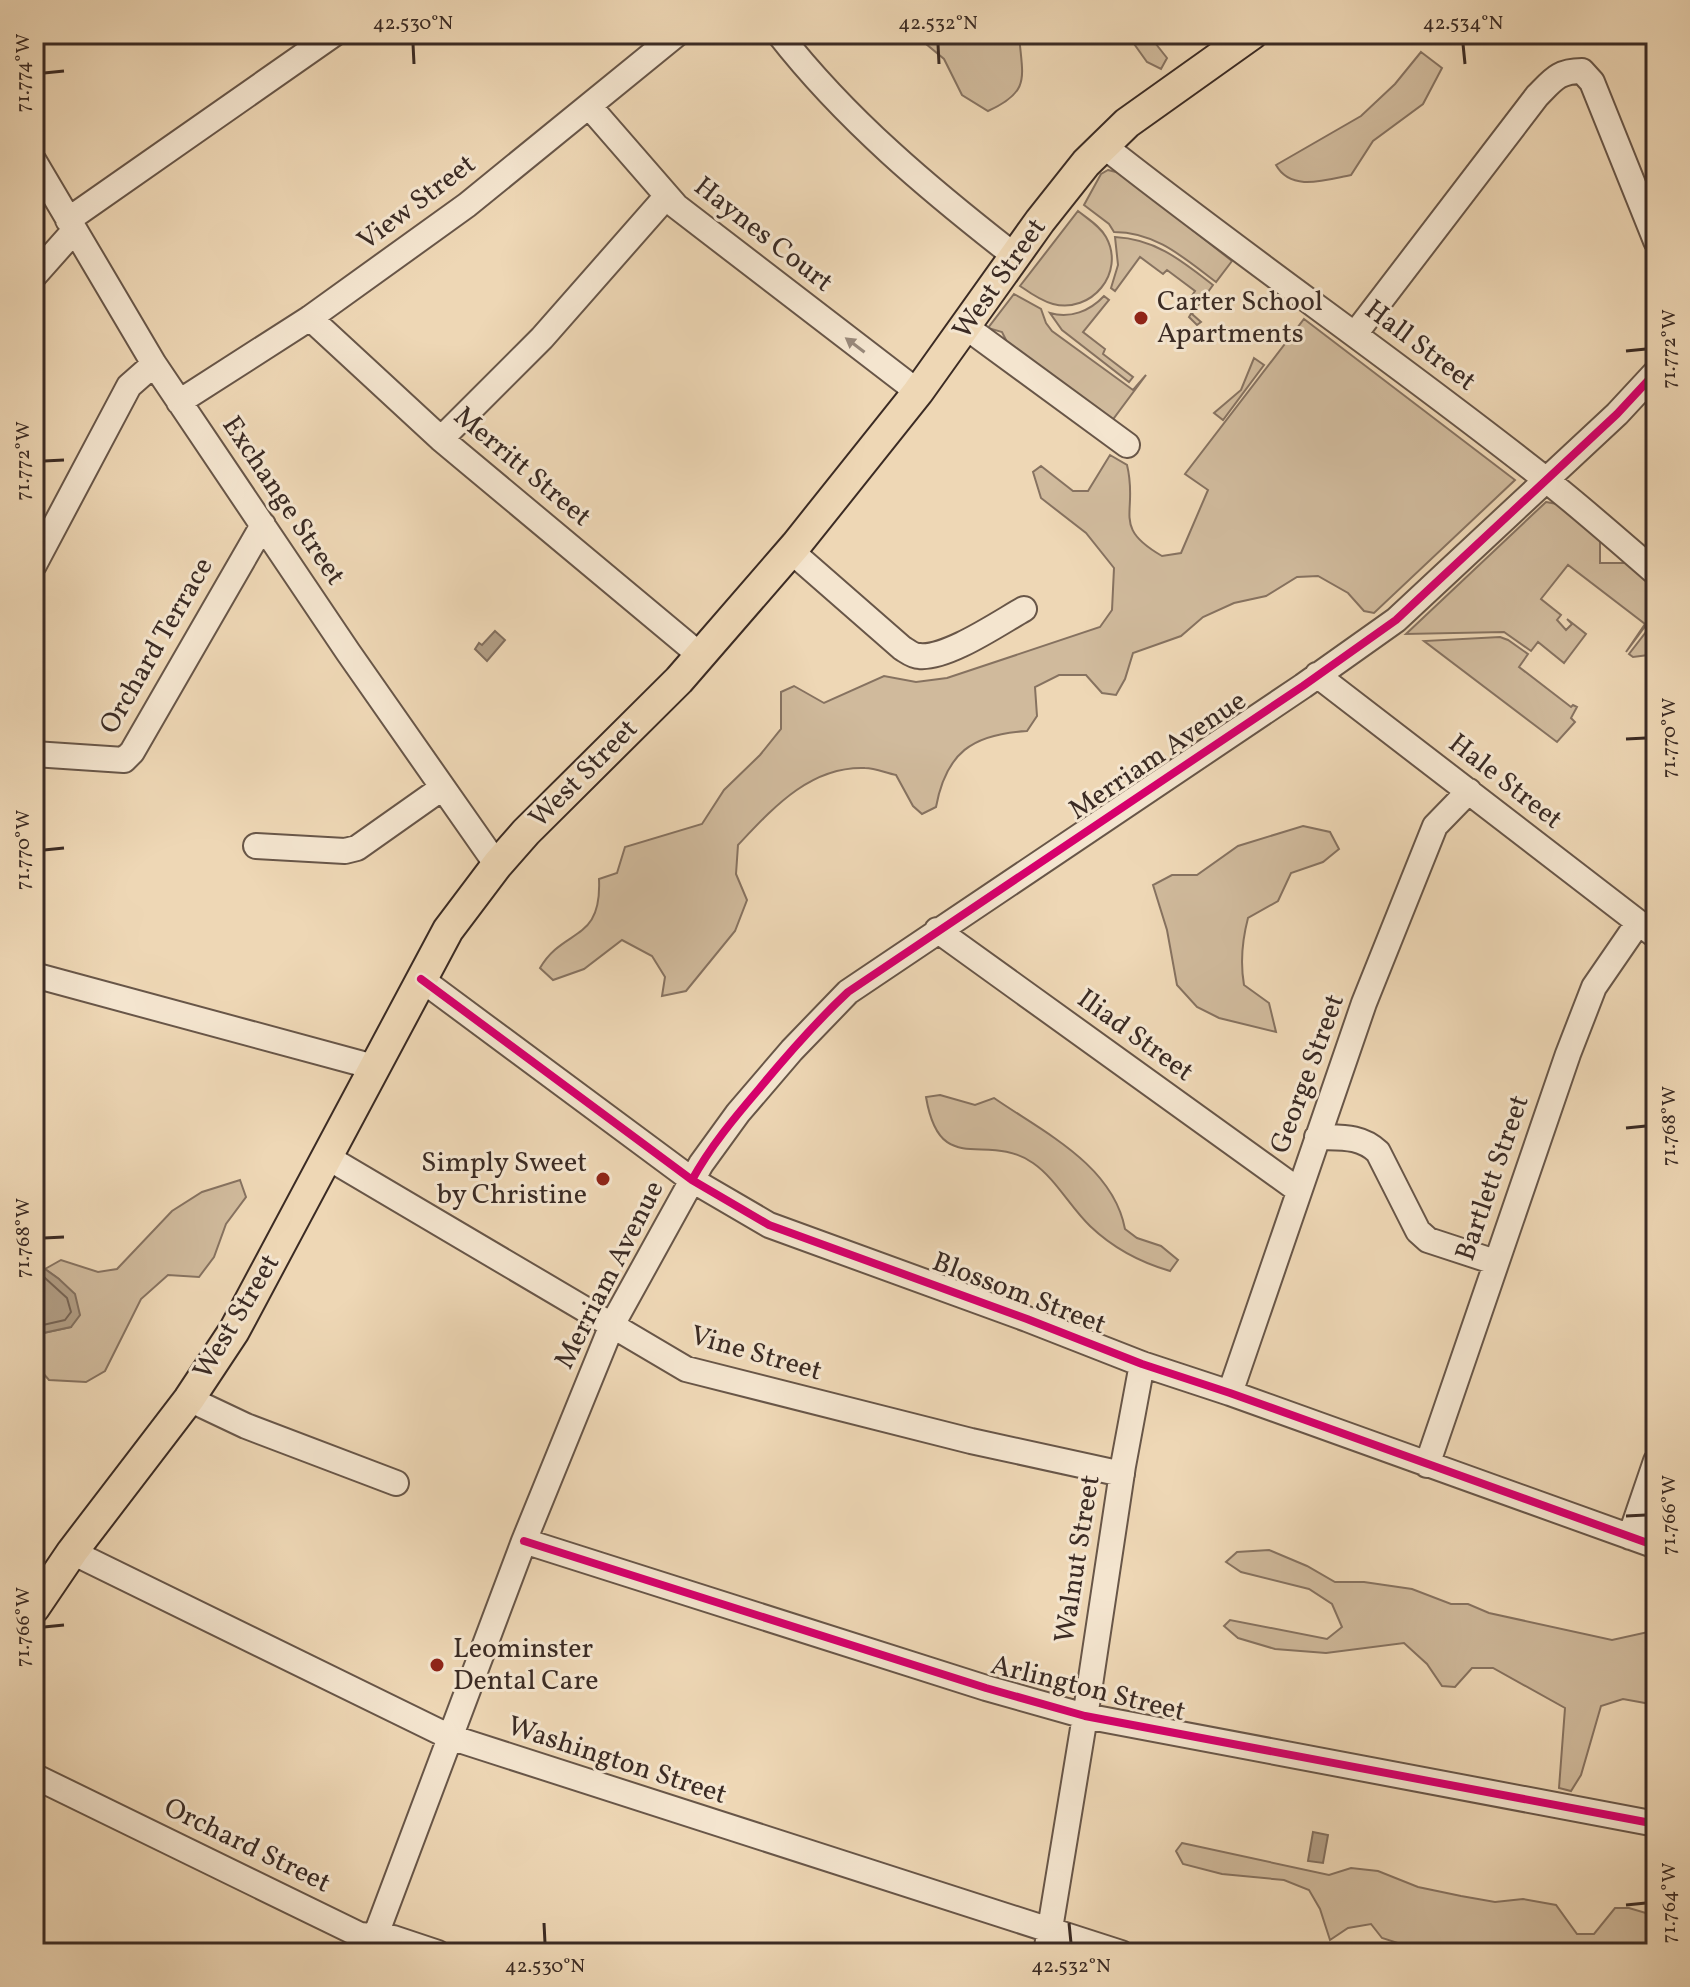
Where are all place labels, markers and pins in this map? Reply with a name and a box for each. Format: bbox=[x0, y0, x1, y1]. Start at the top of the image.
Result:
place label: Carter School Apartments bbox=[1157, 283, 1323, 354]
marker: Carter School Apartments bbox=[1132, 309, 1150, 327]
place label: Simply Sweet by Christine bbox=[421, 1144, 587, 1215]
marker: Simply Sweet by Christine bbox=[594, 1170, 612, 1188]
place label: Leominster Dental Care bbox=[453, 1630, 598, 1701]
marker: Leominster Dental Care bbox=[428, 1656, 446, 1674]

